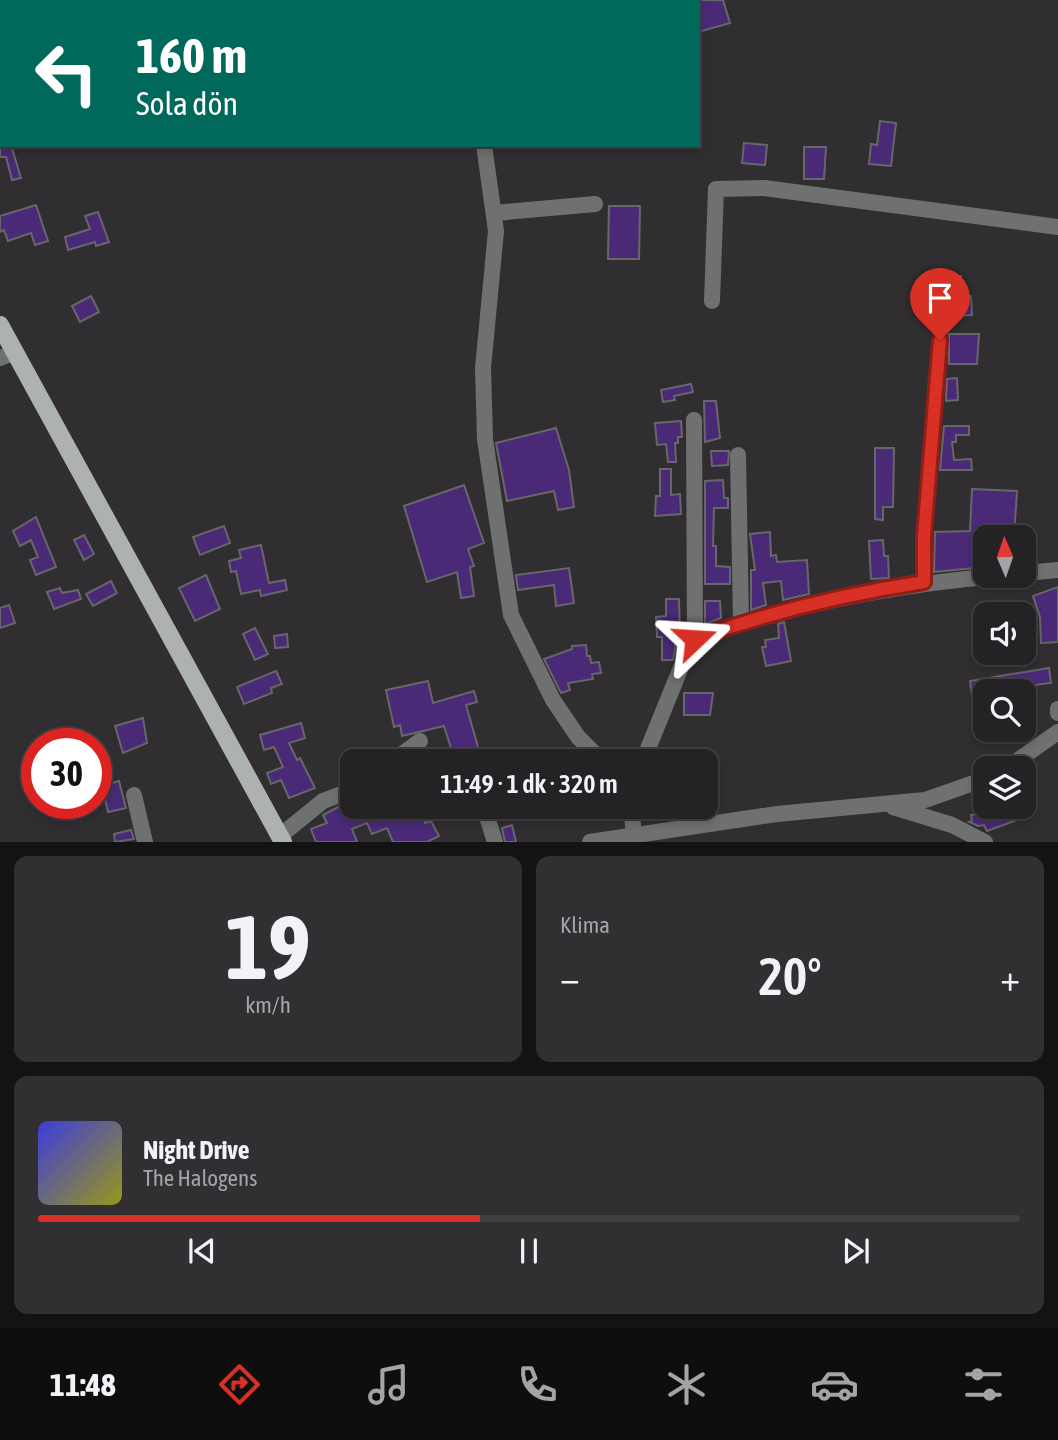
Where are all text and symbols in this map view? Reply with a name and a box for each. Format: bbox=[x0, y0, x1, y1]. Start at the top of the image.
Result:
text: 160 m bbox=[136, 27, 247, 83]
icon: left bbox=[21, 28, 112, 119]
text: Sola dön bbox=[136, 85, 238, 122]
pin bbox=[910, 268, 970, 340]
icon: arrive bbox=[921, 279, 959, 317]
north arrow bbox=[973, 525, 1036, 588]
map controls bbox=[973, 525, 1036, 819]
position arrow bbox=[658, 602, 732, 676]
button: sound bbox=[973, 602, 1036, 665]
button: search bbox=[973, 679, 1036, 742]
speed limit sign: 30 bbox=[21, 728, 112, 819]
button: layers bbox=[973, 756, 1036, 819]
text: 11:49 · 1 dk · 320 m bbox=[440, 769, 618, 799]
text: 19 bbox=[225, 894, 311, 998]
text: Klima bbox=[560, 912, 610, 938]
text: 20° bbox=[758, 946, 822, 1006]
text: − bbox=[560, 956, 580, 999]
text: + bbox=[1000, 956, 1020, 999]
text: km/h bbox=[245, 992, 291, 1018]
text: Night Drive bbox=[143, 1135, 250, 1165]
text: The Halogens bbox=[143, 1165, 257, 1191]
icon: previous bbox=[183, 1232, 221, 1270]
icon: pause bbox=[510, 1232, 548, 1270]
icon: next bbox=[837, 1232, 875, 1270]
icon: directions bbox=[215, 1360, 264, 1409]
icon: music bbox=[364, 1360, 413, 1409]
icon: phone bbox=[513, 1360, 562, 1409]
icon: climate bbox=[662, 1360, 711, 1409]
icon: car bbox=[810, 1360, 859, 1409]
icon: filters bbox=[959, 1360, 1008, 1409]
text: 11:48 bbox=[50, 1366, 116, 1403]

